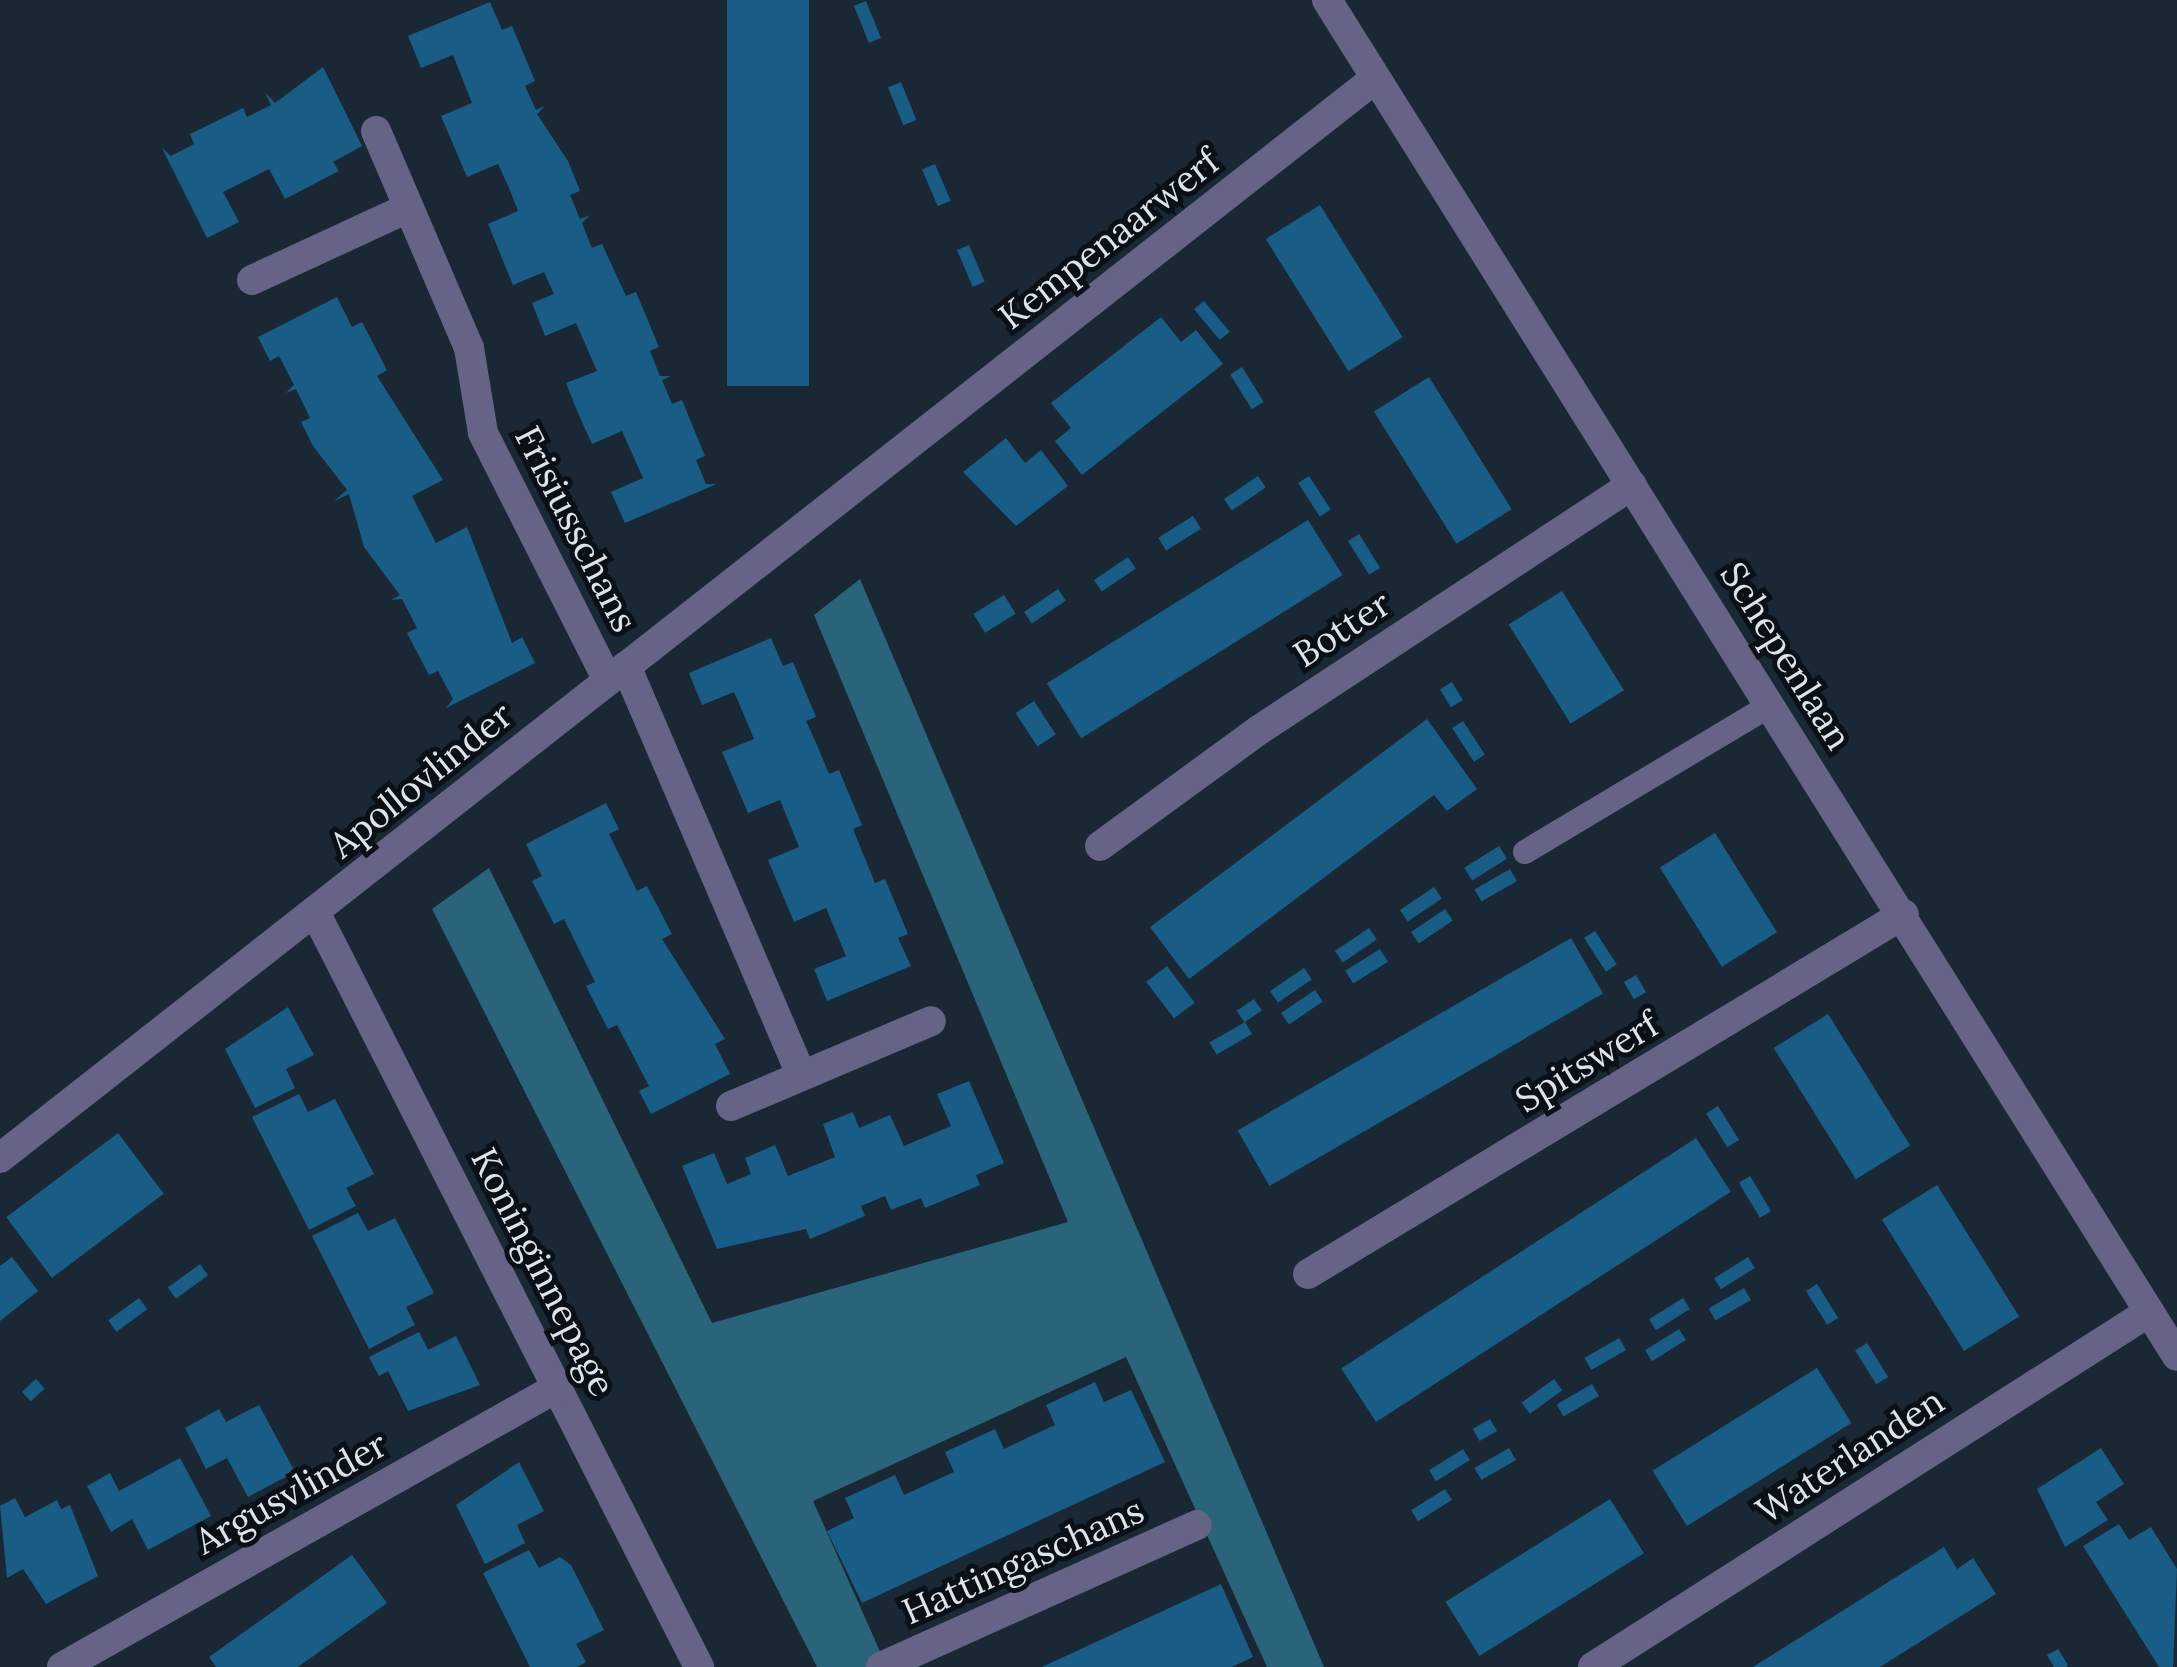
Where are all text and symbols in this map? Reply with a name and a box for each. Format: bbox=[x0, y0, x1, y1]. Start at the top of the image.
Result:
street label: Kempenaarwerf bbox=[990, 140, 1228, 338]
street label: Frisiusschans bbox=[506, 419, 646, 639]
street label: Schepenlaan bbox=[1711, 555, 1861, 757]
street label: Botter bbox=[1285, 582, 1399, 676]
street label: Apollovlinder bbox=[321, 693, 521, 867]
street label: Spitswerf bbox=[1508, 1003, 1666, 1121]
street label: Koninginnepage bbox=[462, 1141, 624, 1403]
street label: Waterlanden bbox=[1748, 1379, 1952, 1533]
street label: Argusvlinder bbox=[188, 1423, 394, 1563]
street label: Hattingaschans bbox=[896, 1489, 1150, 1633]

